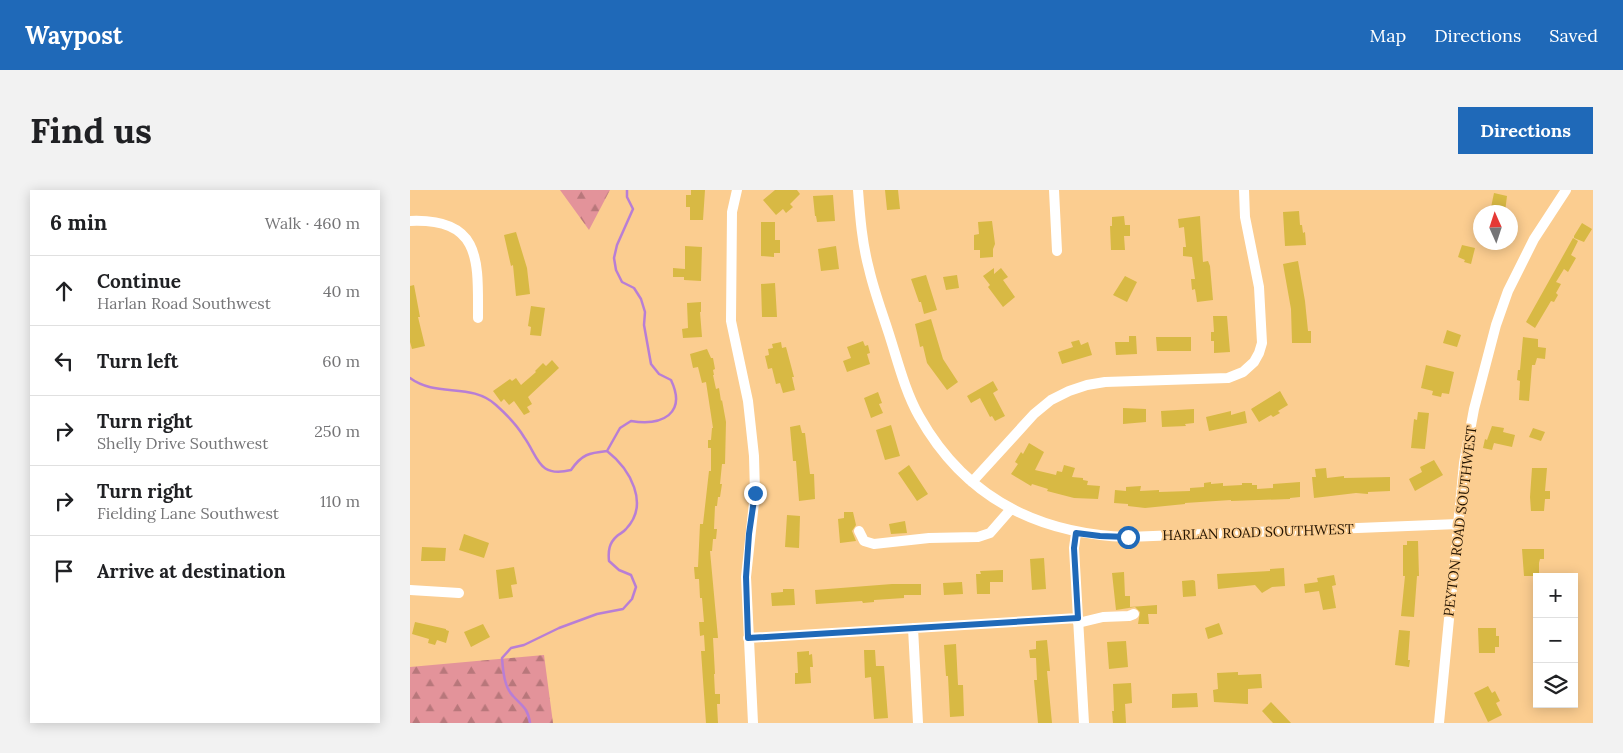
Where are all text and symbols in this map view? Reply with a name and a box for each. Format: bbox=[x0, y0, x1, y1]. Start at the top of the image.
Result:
text: Waypost bbox=[25, 20, 123, 51]
text: Map bbox=[1370, 24, 1406, 47]
text: Directions bbox=[1434, 24, 1521, 47]
text: Saved bbox=[1549, 24, 1598, 47]
button: Directions bbox=[1458, 107, 1593, 154]
text: Find us bbox=[30, 108, 152, 153]
north arrow bbox=[1473, 205, 1518, 250]
text: 6 min bbox=[50, 209, 107, 236]
text: Walk · 460 m bbox=[265, 213, 360, 233]
text: Continue bbox=[97, 269, 181, 293]
icon: ahead bbox=[50, 277, 78, 305]
text: 40 m bbox=[323, 281, 360, 301]
text: Harlan Road Southwest bbox=[97, 293, 271, 313]
icon: left bbox=[50, 347, 78, 375]
text: Turn left bbox=[97, 349, 178, 373]
text: 60 m bbox=[322, 351, 360, 371]
text: Turn right bbox=[97, 409, 193, 433]
icon: right bbox=[50, 417, 78, 445]
text: 250 m bbox=[314, 421, 360, 441]
street label: PEYTON ROAD SOUTHWEST bbox=[1439, 425, 1481, 617]
text: Shelly Drive Southwest bbox=[97, 433, 268, 453]
text: Turn right bbox=[97, 479, 193, 503]
route end bbox=[744, 482, 767, 505]
icon: right bbox=[50, 487, 78, 515]
text: 110 m bbox=[320, 491, 360, 511]
text: Fielding Lane Southwest bbox=[97, 503, 279, 523]
street label: HARLAN ROAD SOUTHWEST bbox=[1162, 520, 1354, 544]
route start bbox=[1117, 526, 1140, 549]
icon: arrive bbox=[50, 557, 78, 585]
text: Arrive at destination bbox=[97, 559, 286, 583]
map controls bbox=[1533, 573, 1578, 708]
button: + bbox=[1533, 573, 1578, 618]
button: − bbox=[1533, 618, 1578, 663]
button: layers bbox=[1533, 663, 1578, 708]

